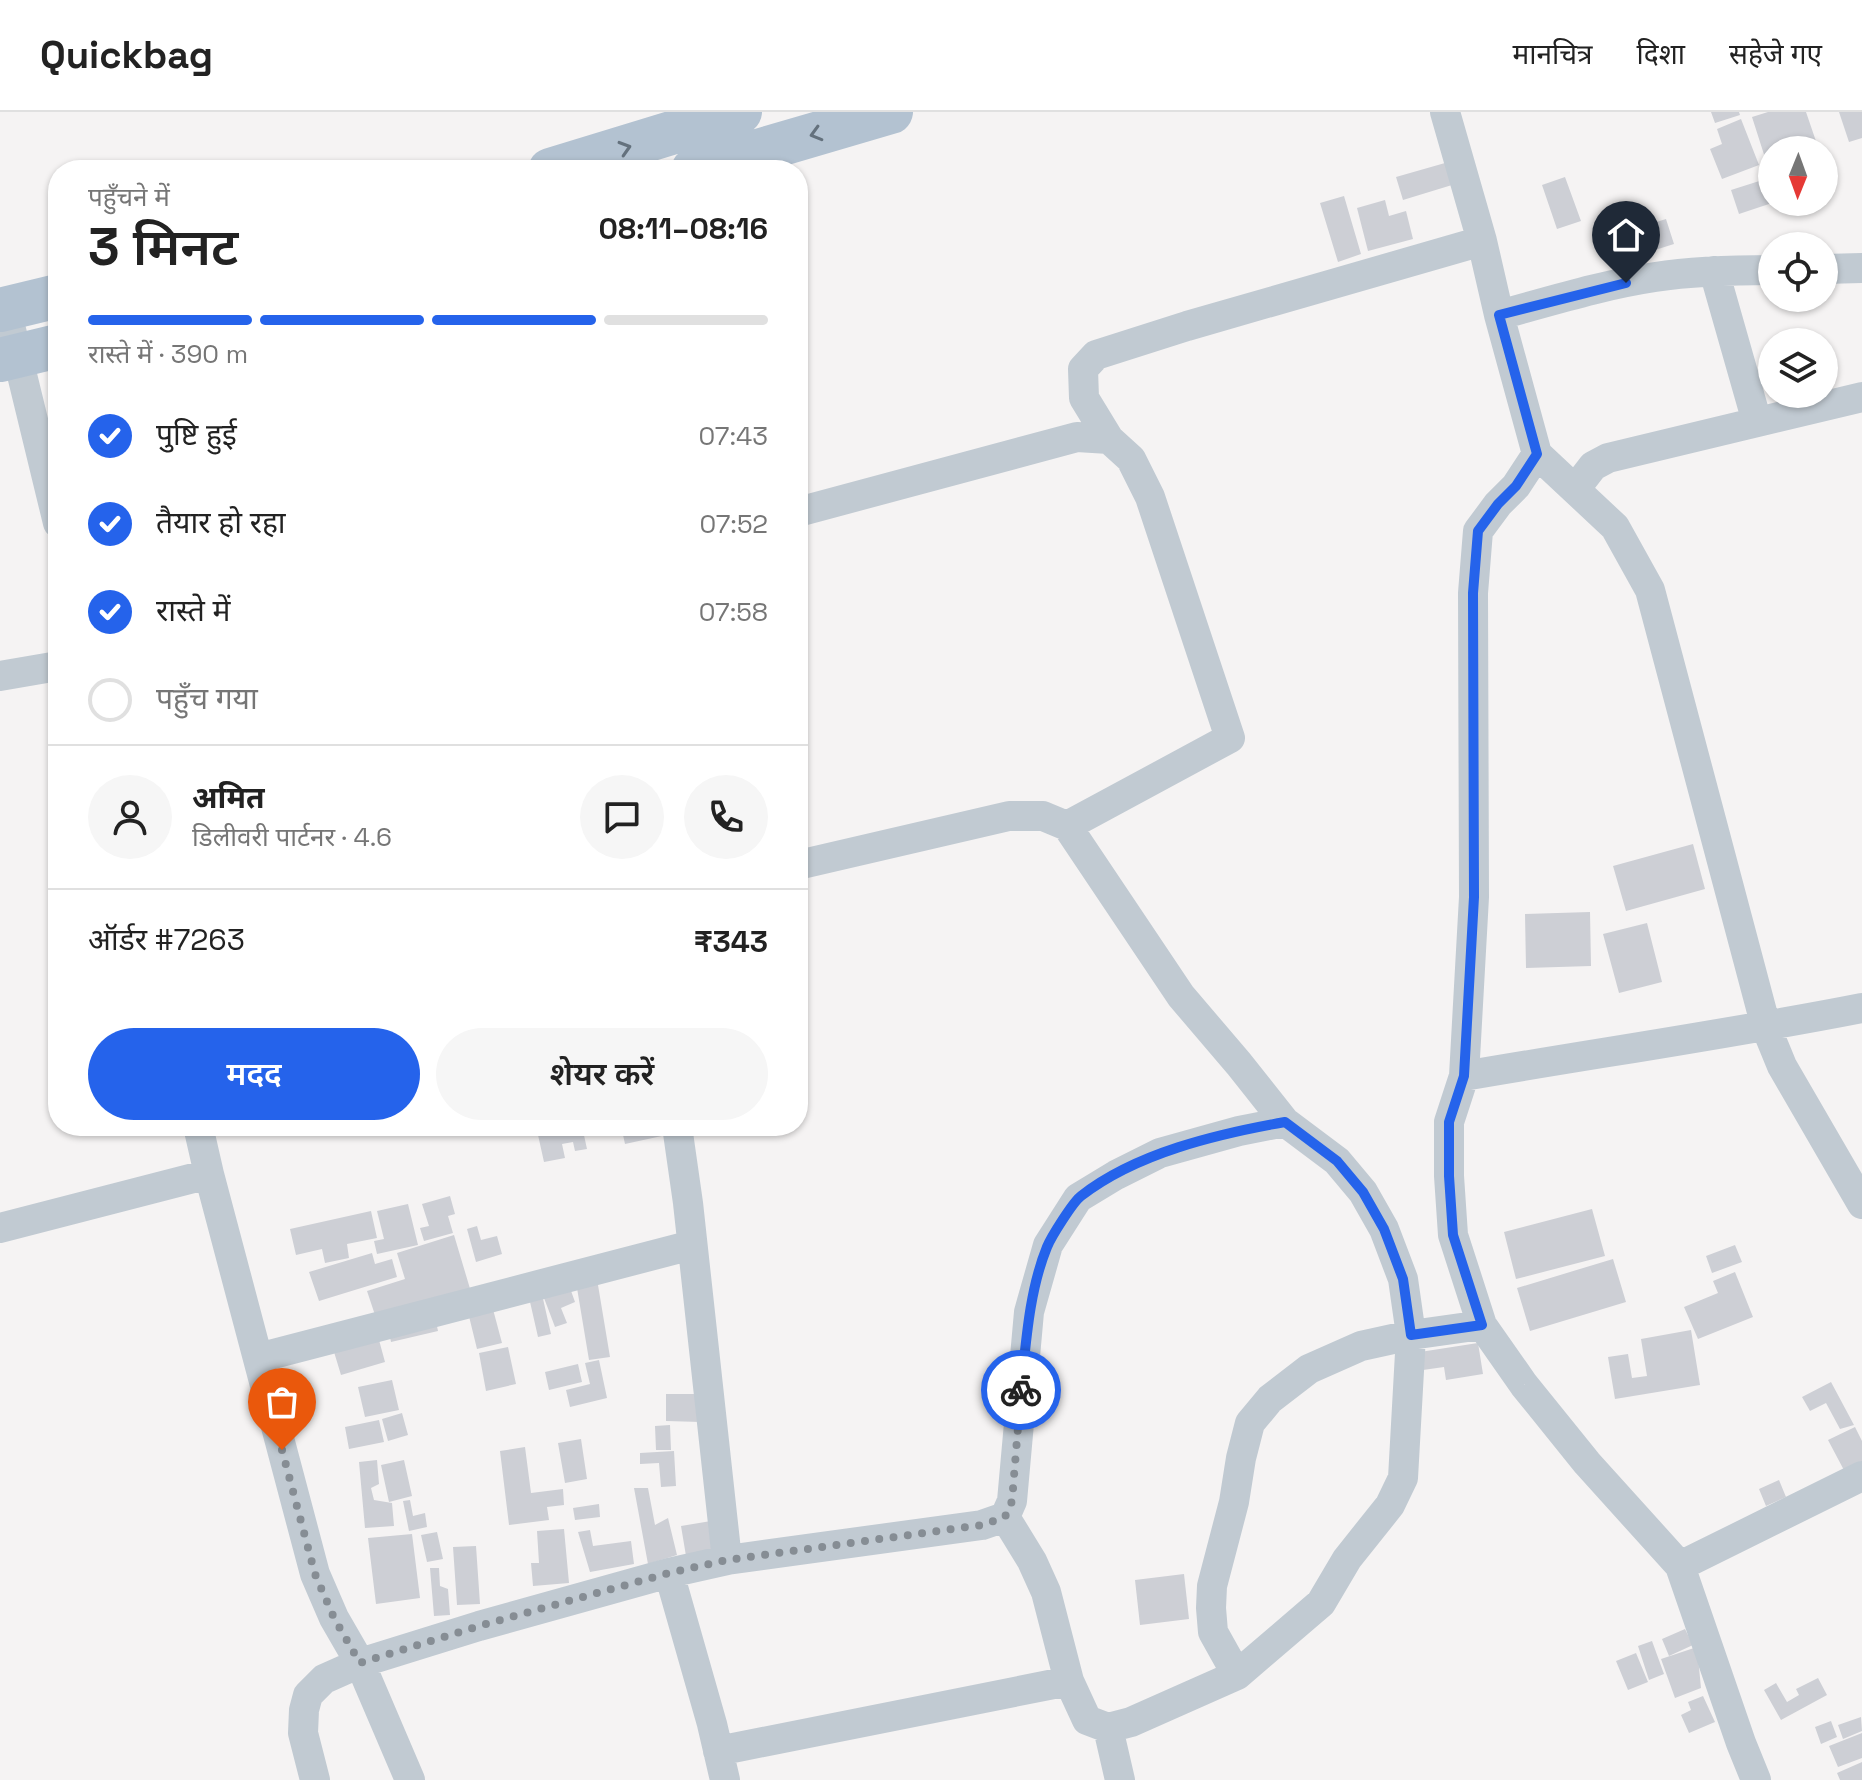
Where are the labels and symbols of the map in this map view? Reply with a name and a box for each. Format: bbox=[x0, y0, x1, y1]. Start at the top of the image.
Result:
one-way arrow bbox=[809, 125, 823, 141]
north arrow bbox=[1758, 136, 1838, 216]
one-way arrow bbox=[617, 141, 631, 157]
pin bbox=[1592, 201, 1660, 283]
courier bbox=[981, 1350, 1061, 1430]
pin bbox=[248, 1368, 316, 1450]

